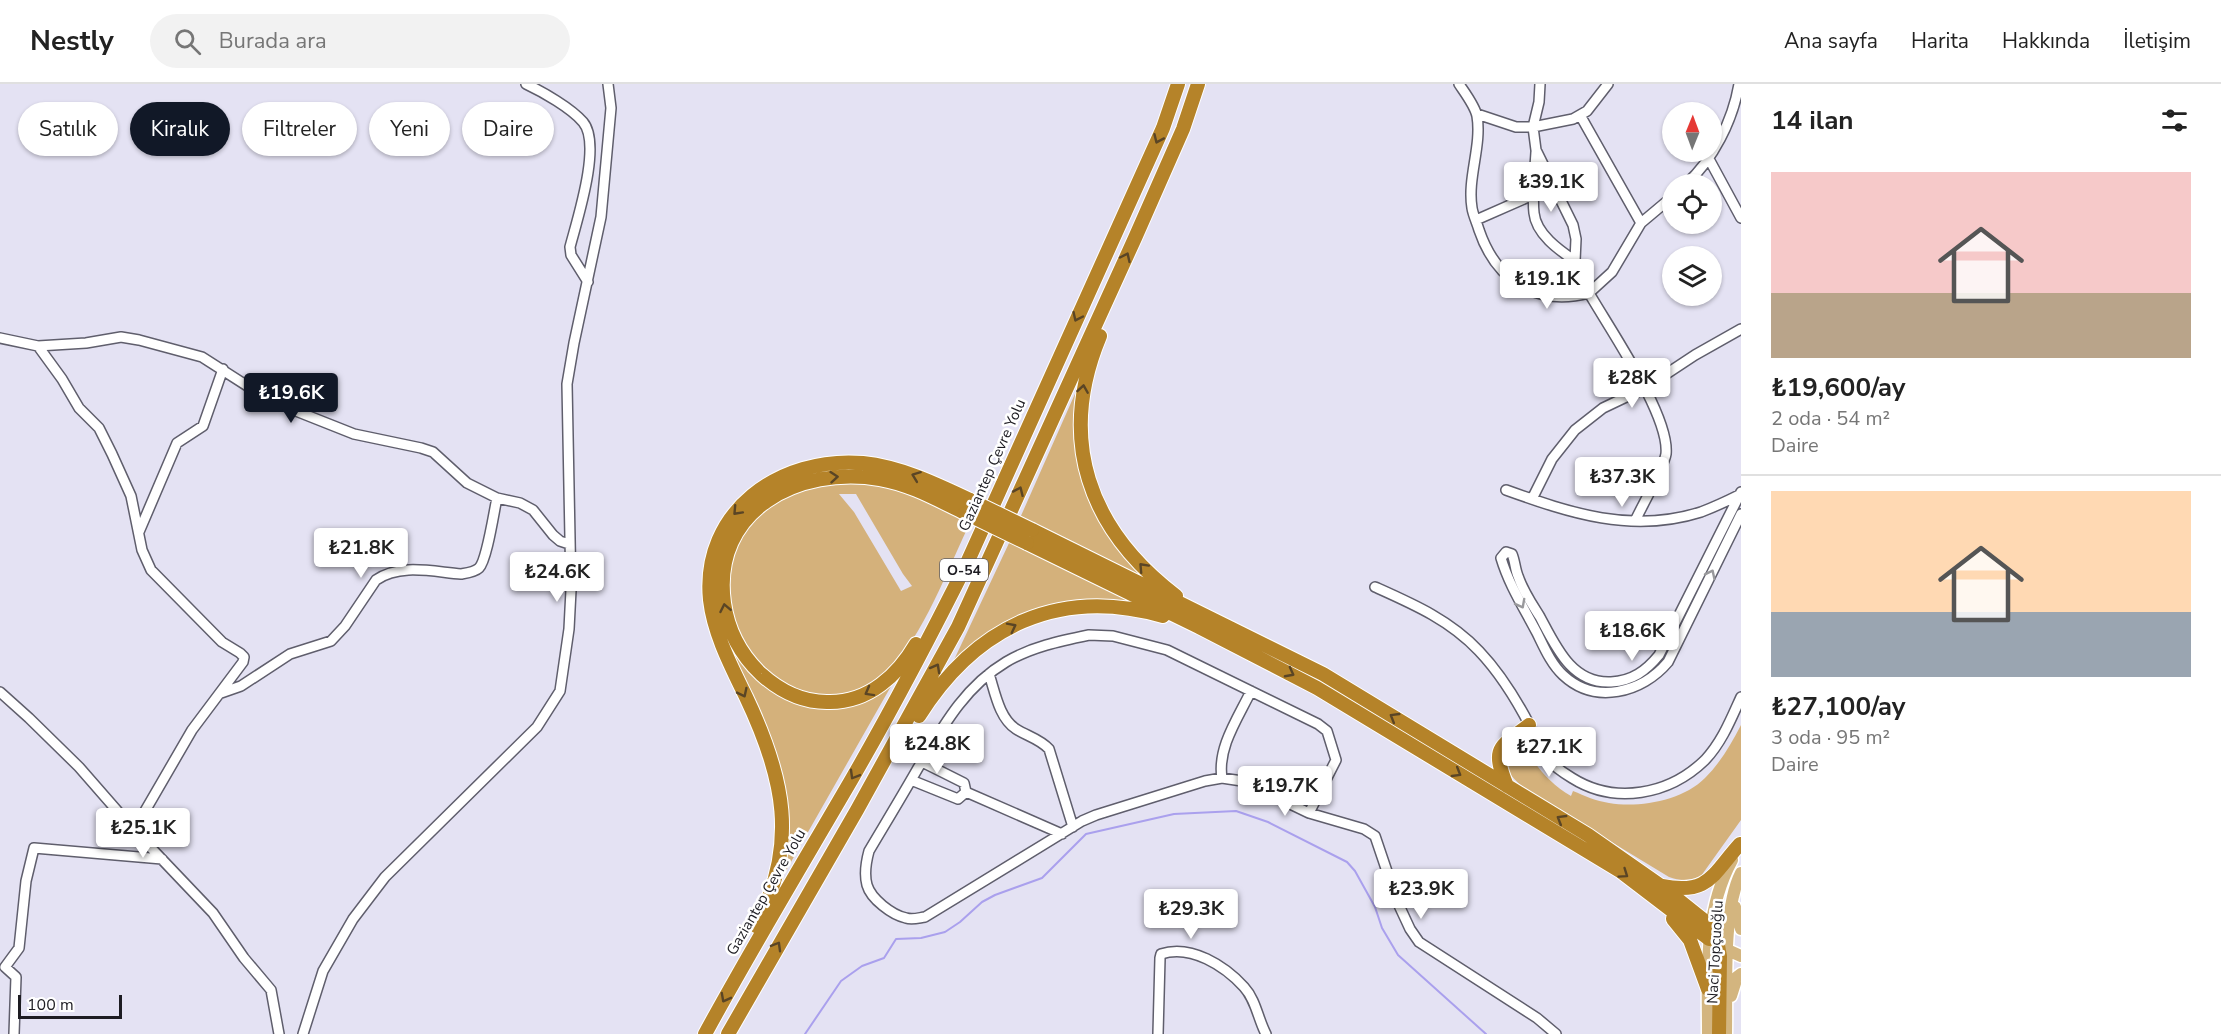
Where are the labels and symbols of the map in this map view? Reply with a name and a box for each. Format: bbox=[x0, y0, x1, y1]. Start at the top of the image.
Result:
north arrow bbox=[1662, 102, 1722, 162]
one-way arrow bbox=[1153, 132, 1165, 143]
pin: ₺39.1K bbox=[1502, 162, 1600, 213]
one-way arrow bbox=[1119, 252, 1131, 263]
pin: ₺19.1K bbox=[1498, 259, 1596, 310]
one-way arrow bbox=[1073, 310, 1085, 321]
pin: ₺28K bbox=[1596, 358, 1668, 409]
pin: ₺19.6K bbox=[242, 373, 340, 424]
one-way arrow bbox=[1077, 385, 1089, 394]
street label: Gaziantep Çevre Yolu bbox=[954, 396, 1030, 534]
pin: ₺37.3K bbox=[1573, 457, 1671, 508]
one-way arrow bbox=[830, 471, 839, 484]
one-way arrow bbox=[912, 471, 922, 484]
one-way arrow bbox=[1012, 487, 1024, 498]
one-way arrow bbox=[733, 504, 744, 515]
pin: ₺21.8K bbox=[312, 528, 410, 579]
pin: ₺24.6K bbox=[508, 552, 606, 603]
road number: O-54 bbox=[940, 559, 988, 581]
one-way arrow bbox=[1139, 563, 1150, 574]
one-way arrow bbox=[1704, 569, 1716, 580]
one-way arrow bbox=[1514, 598, 1525, 608]
one-way arrow bbox=[719, 603, 732, 613]
pin: ₺18.6K bbox=[1583, 611, 1681, 662]
one-way arrow bbox=[1006, 623, 1016, 634]
one-way arrow bbox=[929, 663, 940, 674]
one-way arrow bbox=[1284, 666, 1294, 677]
one-way arrow bbox=[865, 684, 875, 696]
one-way arrow bbox=[736, 686, 748, 697]
one-way arrow bbox=[1390, 712, 1400, 724]
pin: ₺24.8K bbox=[888, 724, 986, 775]
pin: ₺27.1K bbox=[1500, 727, 1598, 778]
one-way arrow bbox=[1451, 765, 1462, 776]
pin: ₺19.7K bbox=[1236, 766, 1334, 817]
one-way arrow bbox=[850, 769, 861, 779]
pin: ₺25.1K bbox=[94, 808, 192, 859]
one-way arrow bbox=[1557, 814, 1567, 826]
street label: Gaziantep Çevre Yolu bbox=[722, 825, 810, 959]
one-way arrow bbox=[1617, 867, 1628, 878]
pin: ₺23.9K bbox=[1372, 869, 1470, 920]
pin: ₺29.3K bbox=[1142, 889, 1240, 940]
street label: Naci Topçuoğlu bbox=[1702, 900, 1728, 1004]
one-way arrow bbox=[770, 942, 781, 952]
scale bar bbox=[18, 992, 122, 1020]
one-way arrow bbox=[721, 992, 732, 1002]

